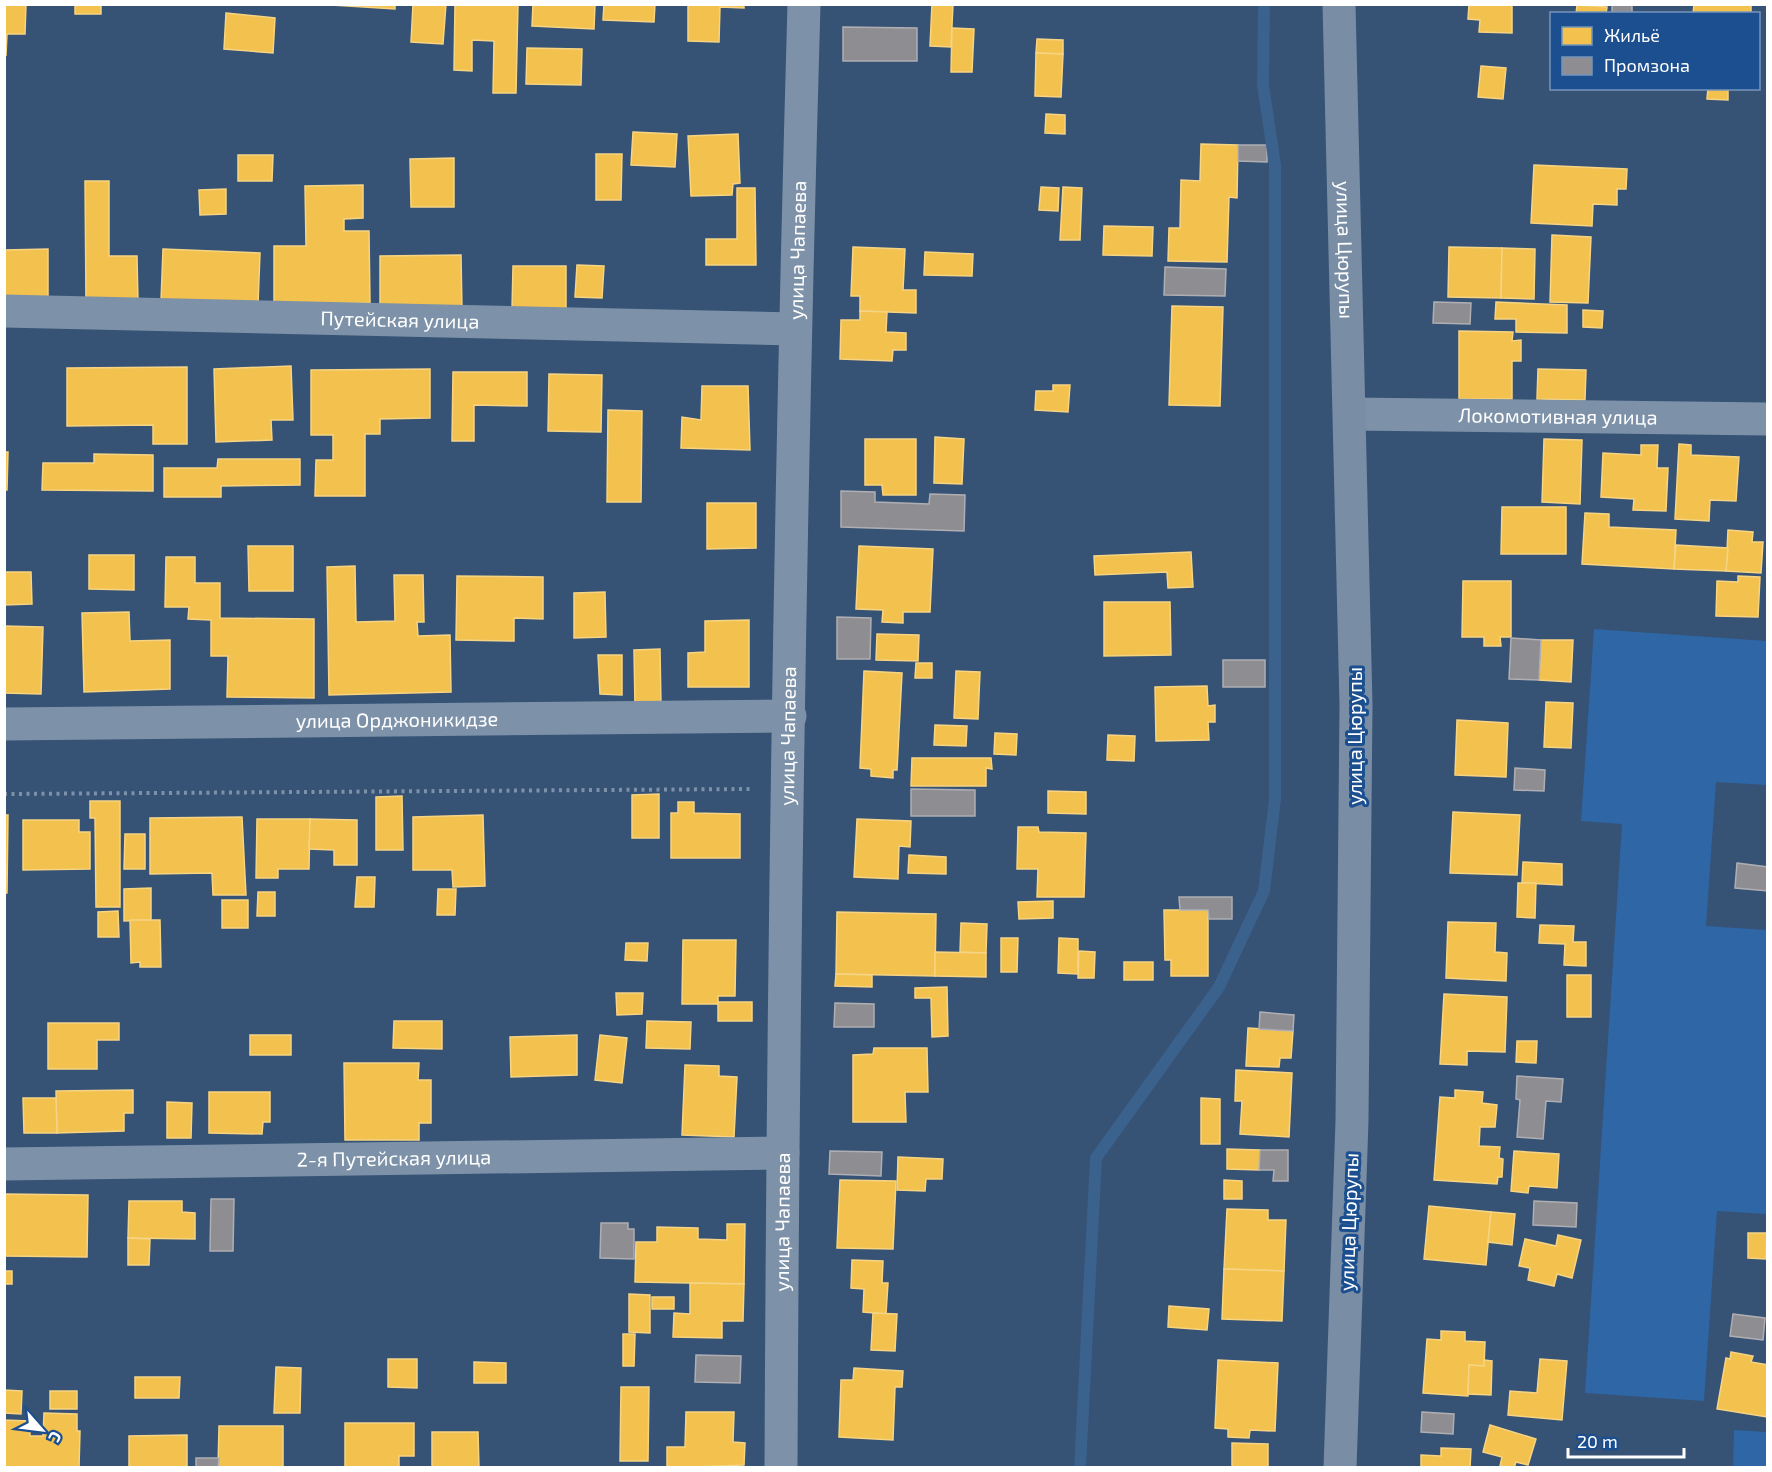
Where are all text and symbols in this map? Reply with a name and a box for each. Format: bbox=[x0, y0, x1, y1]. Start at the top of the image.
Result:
legend bbox=[1550, 12, 1760, 90]
text: Жильё bbox=[1604, 24, 1660, 46]
text: Промзона bbox=[1604, 54, 1690, 76]
street label: улица Чапаева bbox=[783, 180, 810, 320]
street label: улица Цюрупы bbox=[1331, 181, 1360, 319]
street label: Путейская улица bbox=[320, 305, 480, 333]
street label: Локомотивная улица bbox=[1458, 402, 1658, 429]
street label: улица Чапаева bbox=[774, 666, 800, 806]
street label: улица Цюрупы bbox=[1342, 667, 1367, 805]
street label: улица Орджоникидзе bbox=[296, 706, 498, 733]
street label: 2-я Путейская улица bbox=[296, 1144, 491, 1171]
street label: улица Чапаева bbox=[769, 1152, 794, 1292]
street label: улица Цюрупы bbox=[1334, 1153, 1363, 1291]
north arrow bbox=[12, 1400, 72, 1460]
scale bar bbox=[1568, 1421, 1684, 1459]
text: С bbox=[45, 1429, 66, 1446]
text: 20 m bbox=[1577, 1430, 1618, 1452]

